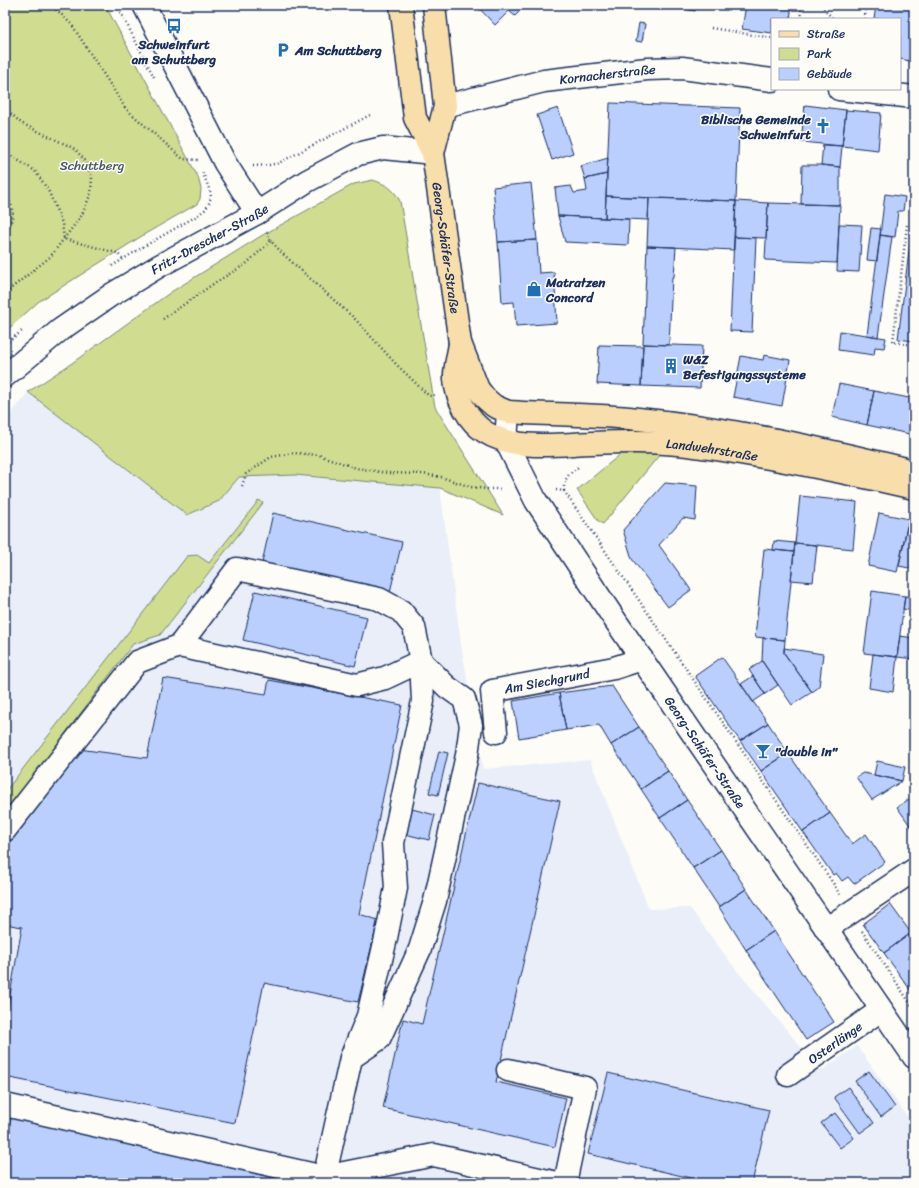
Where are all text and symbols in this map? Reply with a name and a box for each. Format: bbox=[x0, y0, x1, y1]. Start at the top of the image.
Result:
bus stop icon: Schweinfurt am Schuttberg bbox=[165, 17, 183, 35]
legend bbox=[771, 18, 901, 90]
text: Straße bbox=[807, 23, 845, 45]
place label: Schweinfurt am Schuttberg bbox=[131, 33, 217, 71]
place label: Am Schuttberg bbox=[294, 39, 382, 62]
parking icon: Am Schuttberg bbox=[274, 41, 292, 59]
text: Park bbox=[807, 43, 832, 65]
street label: Kornacherstraße bbox=[558, 58, 656, 91]
text: Gebäude bbox=[807, 63, 852, 85]
place label: Biblische Gemeinde Schweinfurt bbox=[701, 108, 811, 146]
church icon: Biblische Gemeinde Schweinfurt bbox=[814, 117, 832, 135]
park label: Schuttberg bbox=[60, 154, 125, 177]
street label: Georg-Schäfer-Straße bbox=[425, 181, 467, 315]
street label: Fritz-Drescher-Straße bbox=[146, 197, 274, 281]
place label: Matratzen Concord bbox=[545, 271, 606, 309]
shop icon: Matratzen Concord bbox=[525, 280, 543, 298]
place label: W&Z Befestigungssysteme bbox=[683, 348, 806, 386]
building icon: W&Z Befestigungssysteme bbox=[662, 357, 680, 375]
street label: Landwehrstraße bbox=[665, 432, 760, 468]
street label: Am Siechgrund bbox=[501, 662, 593, 701]
street label: Georg-Schäfer-Straße bbox=[658, 691, 752, 813]
place label: "double in" bbox=[775, 740, 839, 763]
bar icon: "double in" bbox=[754, 742, 772, 760]
street label: Osterlänge bbox=[803, 1015, 868, 1070]

